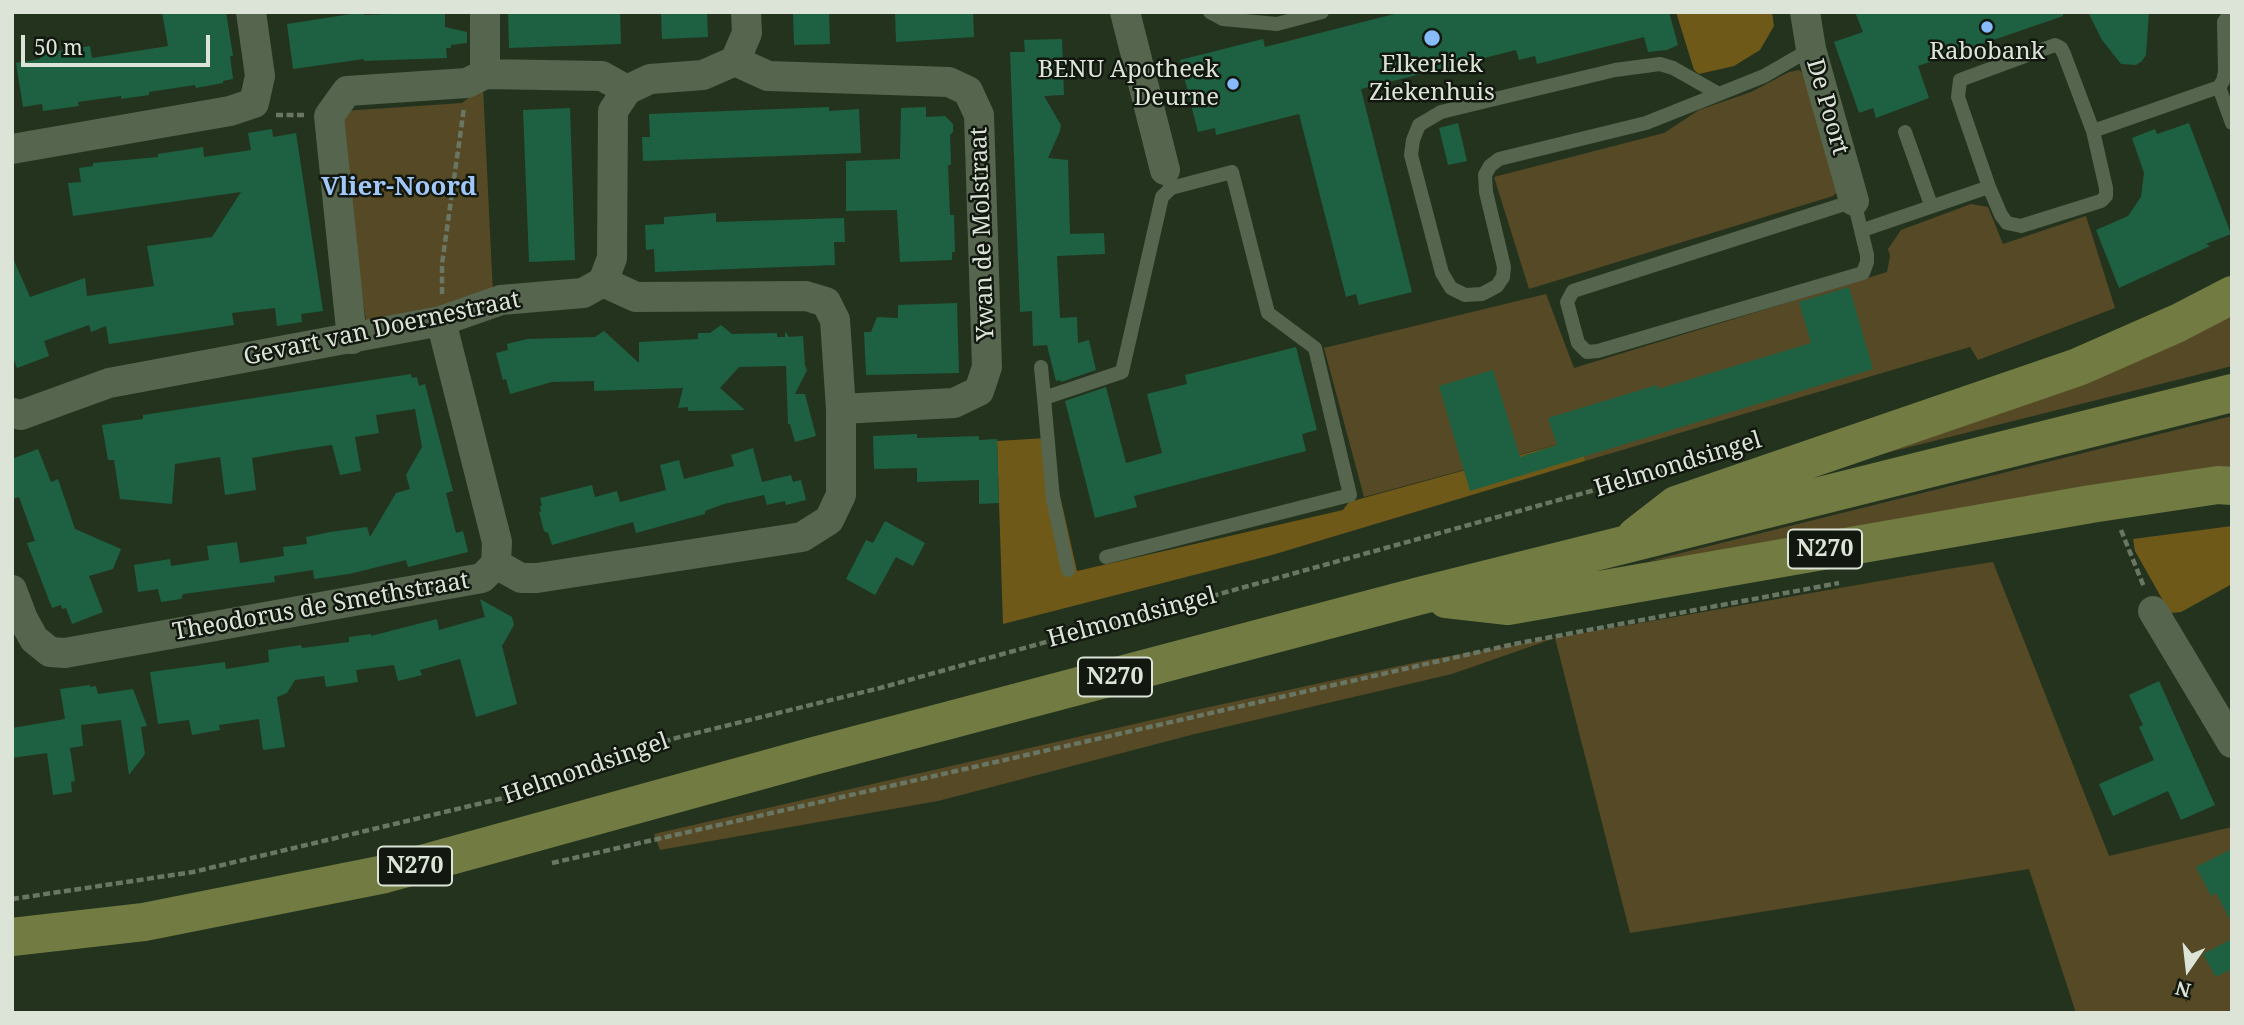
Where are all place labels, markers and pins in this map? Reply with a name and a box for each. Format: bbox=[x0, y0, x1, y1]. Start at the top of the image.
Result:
marker: Rabobank bbox=[1979, 19, 1995, 35]
marker: Elkerliek Ziekenhuis bbox=[1422, 28, 1442, 48]
place label: Rabobank bbox=[1929, 38, 2045, 66]
place label: Elkerliek Ziekenhuis bbox=[1369, 51, 1495, 107]
place label: BENU Apotheek Deurne bbox=[1038, 56, 1219, 112]
marker: BENU Apotheek Deurne bbox=[1225, 76, 1241, 92]

